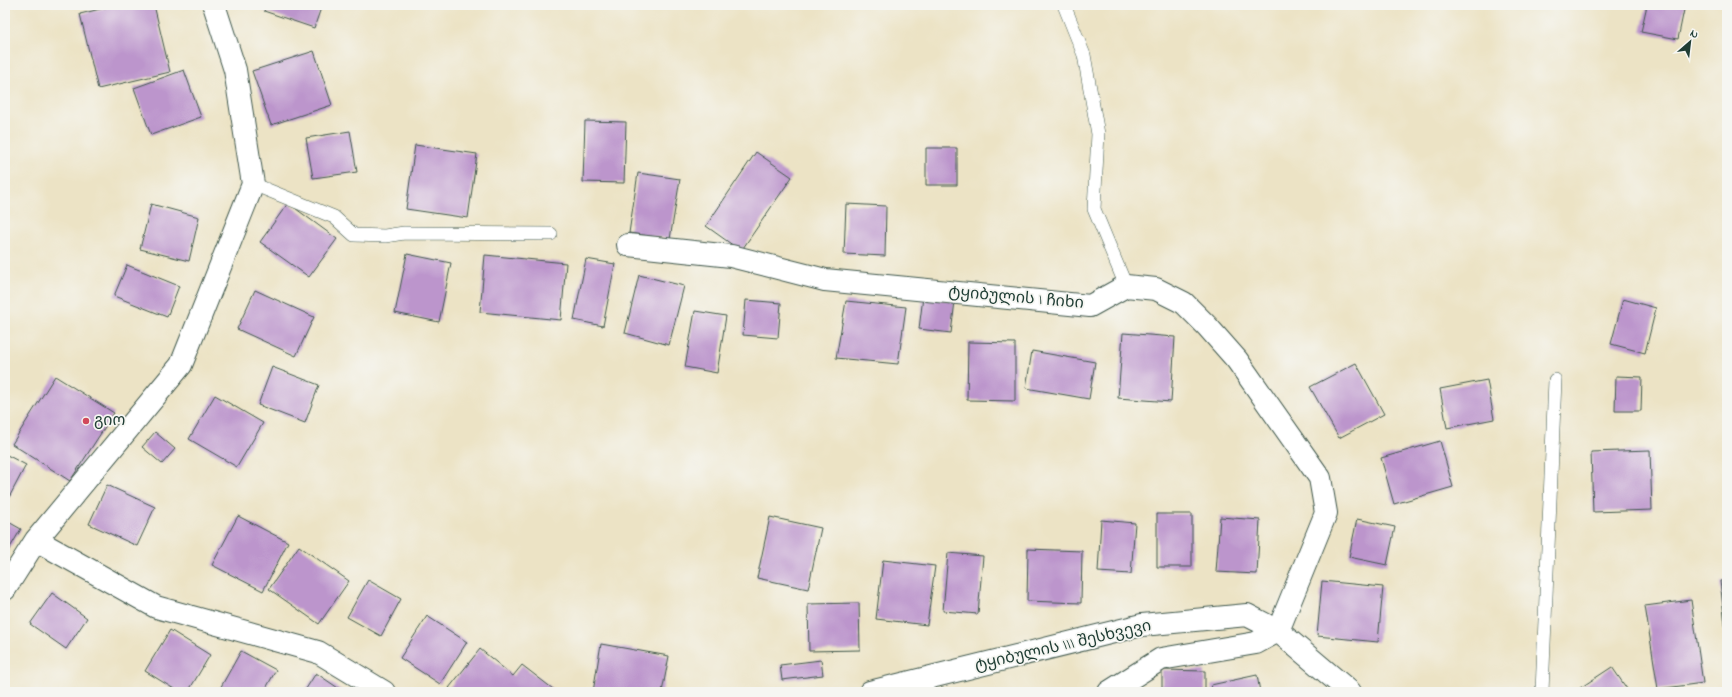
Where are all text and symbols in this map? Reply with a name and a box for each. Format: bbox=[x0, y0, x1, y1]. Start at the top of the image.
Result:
north arrow bbox=[1670, 22, 1710, 62]
text: N bbox=[1687, 25, 1701, 43]
street label: ტყიბულის I ჩიხი bbox=[947, 280, 1085, 316]
place label: გიო bbox=[94, 409, 125, 433]
marker: გიო bbox=[81, 416, 91, 426]
street label: ტყიბულის III შესხვევი bbox=[972, 614, 1154, 678]

